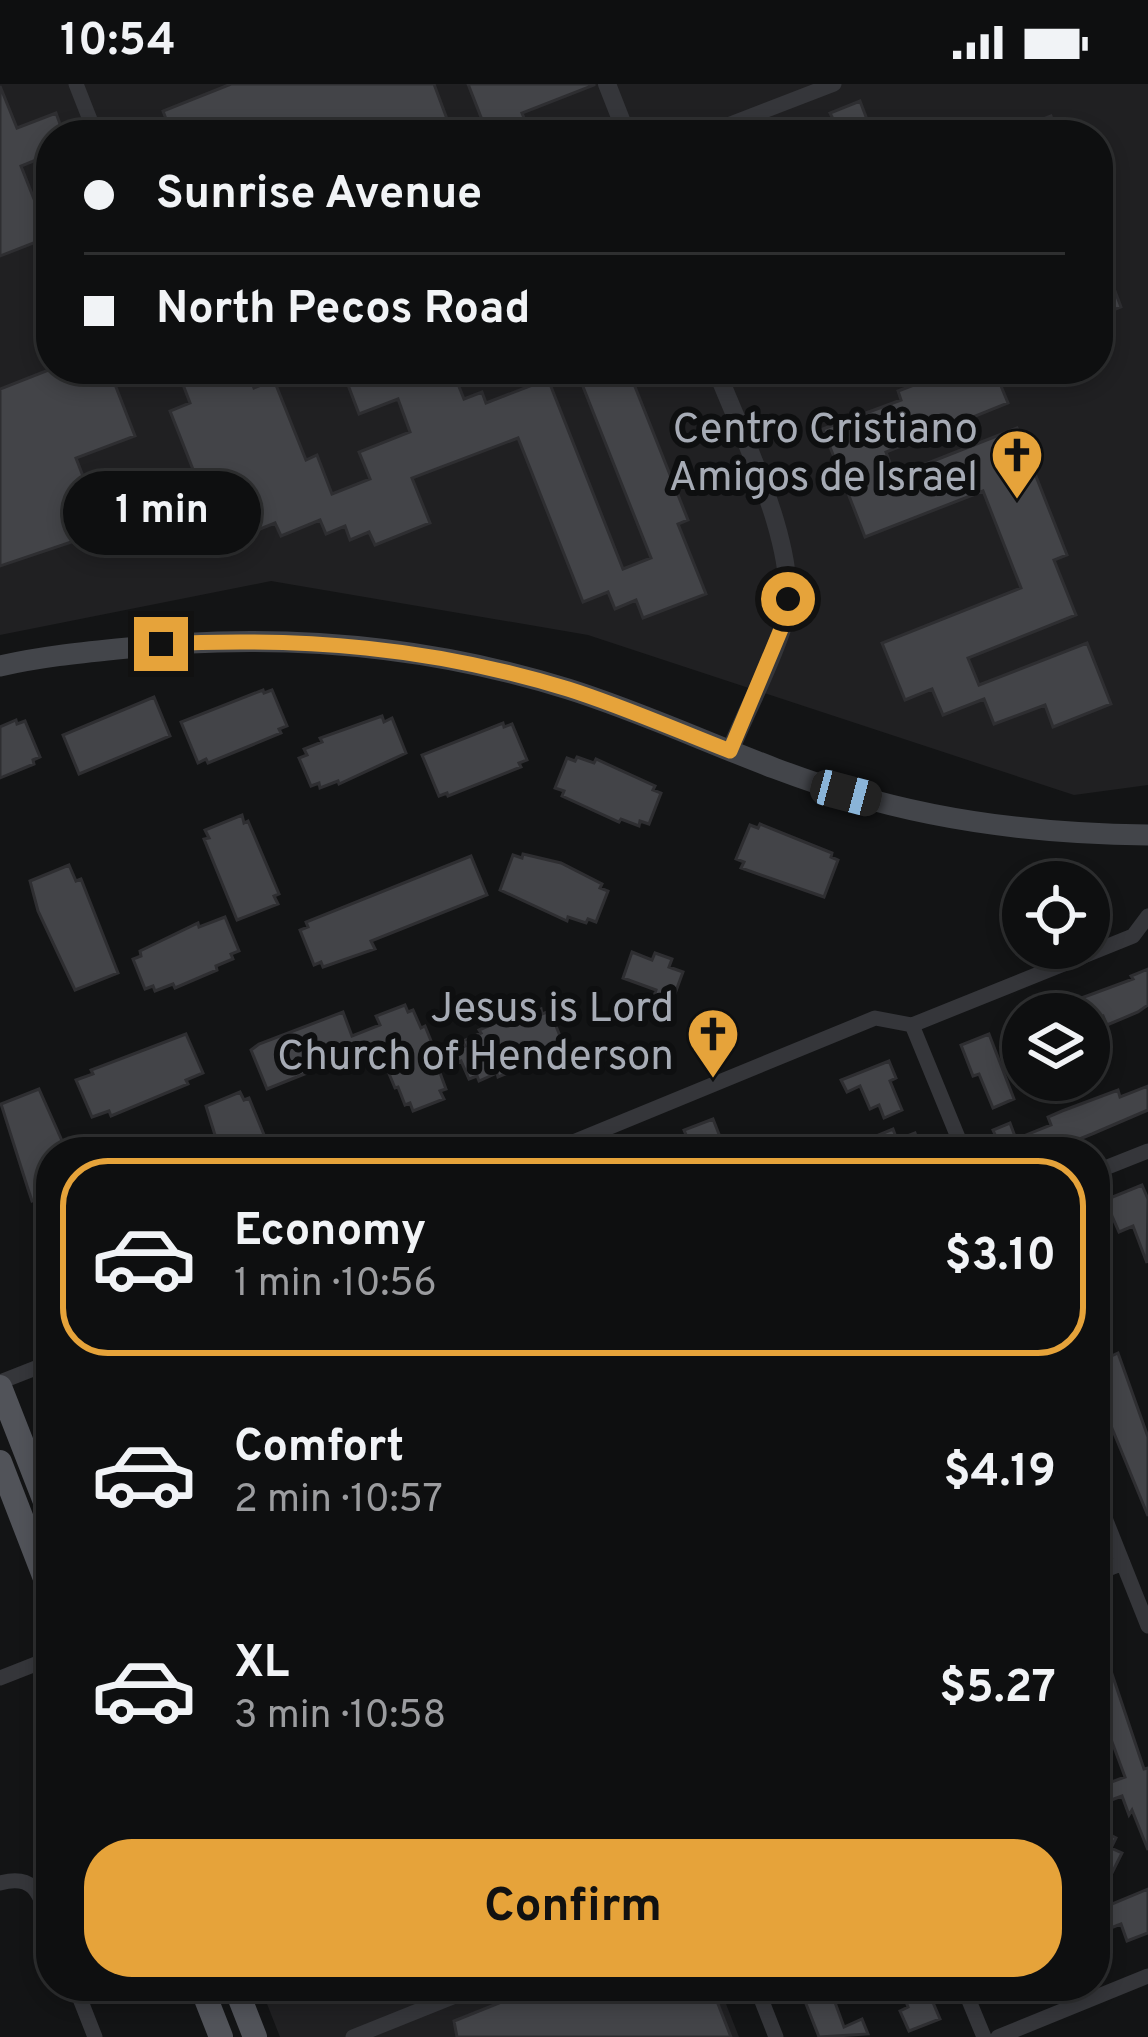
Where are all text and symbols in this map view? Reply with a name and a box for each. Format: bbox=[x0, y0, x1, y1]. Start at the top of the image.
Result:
text: 10:54 bbox=[60, 14, 176, 71]
text: Sunrise Avenue bbox=[156, 167, 482, 224]
text: North Pecos Road bbox=[156, 282, 530, 339]
place label: Centro Cristiano Amigos de Israel bbox=[669, 405, 978, 506]
church icon: Centro Cristiano Amigos de Israel bbox=[989, 427, 1045, 501]
callout: 1 min bbox=[62, 470, 260, 554]
text: 1 min bbox=[115, 488, 209, 537]
route start bbox=[761, 572, 815, 626]
route end bbox=[134, 617, 188, 671]
car bbox=[807, 766, 885, 820]
map controls bbox=[1002, 861, 1110, 1101]
button: locate bbox=[1002, 861, 1110, 969]
place label: Jesus is Lord Church of Henderson bbox=[277, 984, 674, 1085]
button: layers bbox=[1002, 993, 1110, 1101]
church icon: Jesus is Lord Church of Henderson bbox=[685, 1006, 741, 1080]
icon: car bbox=[90, 1203, 198, 1311]
text: Economy bbox=[234, 1204, 426, 1261]
text: $3.10 bbox=[944, 1229, 1056, 1286]
text: 1 min · 10:56 bbox=[234, 1261, 437, 1310]
icon: car bbox=[90, 1419, 198, 1527]
text: Comfort bbox=[234, 1420, 404, 1477]
text: $4.19 bbox=[943, 1445, 1056, 1502]
text: 2 min · 10:57 bbox=[234, 1477, 443, 1526]
icon: car bbox=[90, 1635, 198, 1743]
text: XL bbox=[234, 1636, 289, 1693]
text: $5.27 bbox=[939, 1661, 1056, 1718]
text: 3 min · 10:58 bbox=[234, 1693, 446, 1742]
button: Confirm bbox=[84, 1839, 1062, 1977]

